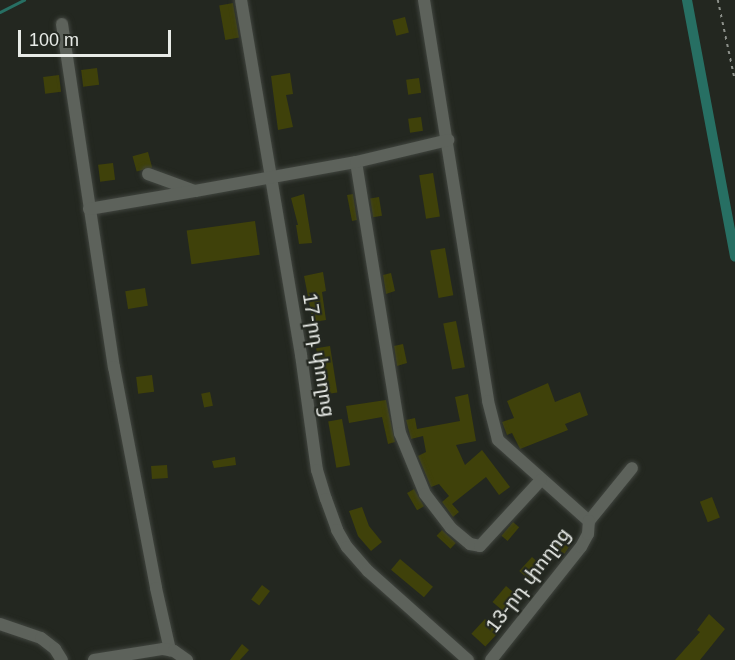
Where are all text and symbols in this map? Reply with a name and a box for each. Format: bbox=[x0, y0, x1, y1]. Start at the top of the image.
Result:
scale bar bbox=[21, 18, 174, 56]
text: 100 m bbox=[29, 30, 79, 50]
street label: 17-րդ փողոց bbox=[297, 291, 341, 419]
street label: 13-րդ փողոց bbox=[481, 523, 575, 637]

